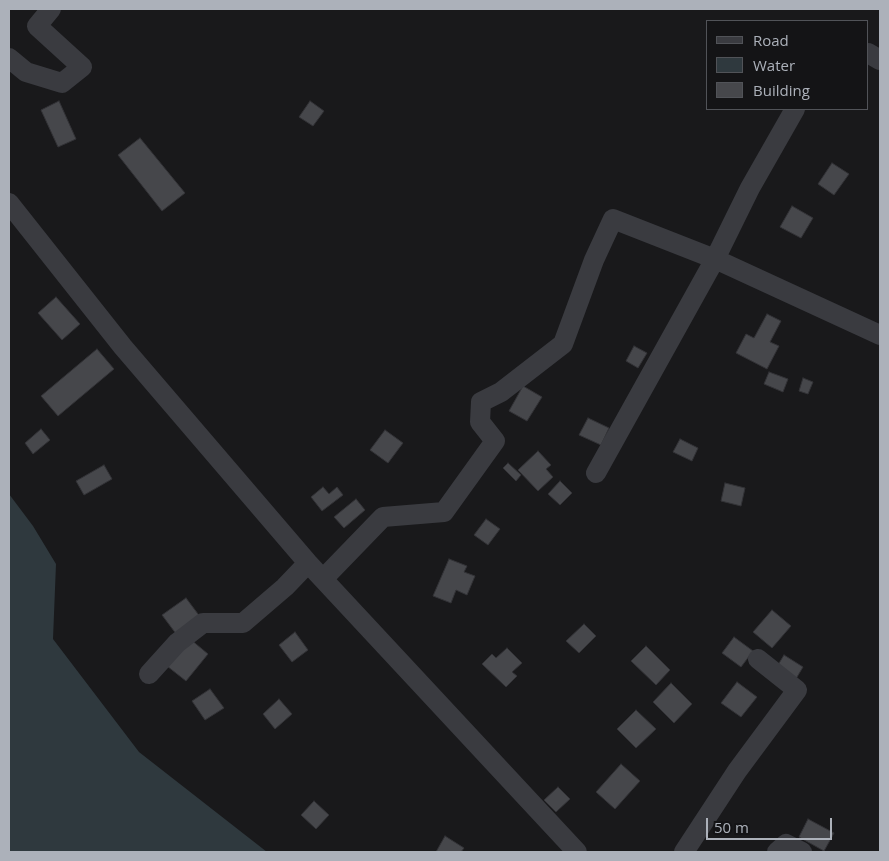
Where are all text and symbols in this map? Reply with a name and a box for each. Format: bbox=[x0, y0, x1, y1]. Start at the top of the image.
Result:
legend bbox=[706, 20, 869, 110]
text: Road bbox=[753, 30, 789, 50]
text: Water bbox=[753, 55, 795, 75]
text: Building bbox=[753, 80, 810, 100]
scale bar bbox=[709, 808, 835, 840]
text: 50 m bbox=[714, 817, 749, 837]

